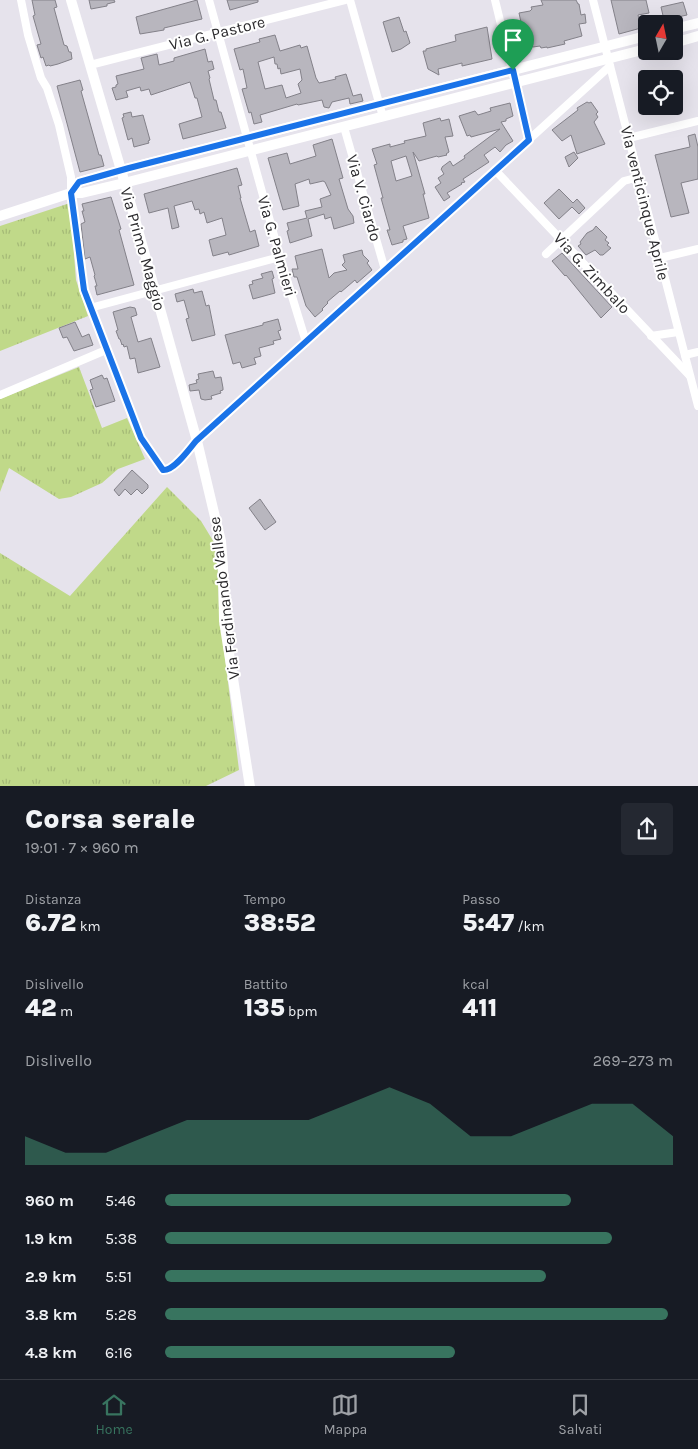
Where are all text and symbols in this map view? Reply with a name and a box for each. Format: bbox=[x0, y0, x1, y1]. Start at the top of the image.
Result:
street label: Via G. Pastore bbox=[167, 12, 267, 54]
north arrow bbox=[638, 15, 682, 60]
map controls bbox=[638, 15, 683, 115]
pin bbox=[492, 19, 534, 70]
icon: arrive bbox=[499, 26, 527, 54]
button: locate bbox=[638, 70, 683, 115]
street label: Via venticinque Aprile bbox=[617, 124, 673, 282]
street label: Via V. Ciardo bbox=[343, 152, 385, 244]
street label: Via Primo Maggio bbox=[116, 185, 170, 313]
street label: Via G. Palmieri bbox=[254, 193, 300, 299]
street label: Via G. Zimbalo bbox=[550, 228, 634, 318]
street label: Via Ferdinando Vallese bbox=[205, 516, 243, 680]
text: Corsa serale bbox=[25, 802, 195, 835]
button: share bbox=[621, 803, 673, 855]
text: 19:01 · 7 × 960 m bbox=[25, 838, 139, 857]
text: Distanza bbox=[25, 891, 82, 908]
text: Tempo bbox=[244, 891, 286, 908]
text: Passo bbox=[462, 891, 500, 908]
text: 6.72 bbox=[25, 908, 76, 937]
text: 38:52 bbox=[244, 908, 316, 937]
text: 5:47 bbox=[462, 908, 514, 937]
text: km bbox=[76, 918, 101, 935]
text: /km bbox=[514, 918, 544, 935]
text: Dislivello bbox=[25, 976, 84, 993]
text: Battito bbox=[244, 976, 288, 993]
text: kcal bbox=[462, 976, 489, 993]
text: 42 bbox=[25, 993, 57, 1022]
text: 135 bbox=[244, 993, 285, 1022]
text: 411 bbox=[462, 993, 497, 1022]
text: m bbox=[57, 1003, 73, 1020]
text: bpm bbox=[285, 1003, 318, 1020]
text: Dislivello bbox=[25, 1051, 92, 1070]
text: 269–273 m bbox=[593, 1051, 673, 1070]
text: 960 m bbox=[25, 1191, 74, 1210]
text: 5:46 bbox=[105, 1191, 136, 1210]
text: 1.9 km bbox=[25, 1229, 73, 1248]
text: 5:38 bbox=[105, 1229, 137, 1248]
text: 2.9 km bbox=[25, 1267, 77, 1286]
text: 5:51 bbox=[105, 1267, 132, 1286]
text: 3.8 km bbox=[25, 1305, 77, 1324]
text: 5:28 bbox=[105, 1305, 137, 1324]
text: 4.8 km bbox=[25, 1343, 77, 1362]
text: 6:16 bbox=[105, 1343, 132, 1362]
tab: Home bbox=[95, 1391, 133, 1438]
tab: Mappa bbox=[324, 1391, 367, 1438]
tab: Salvati bbox=[558, 1391, 603, 1438]

